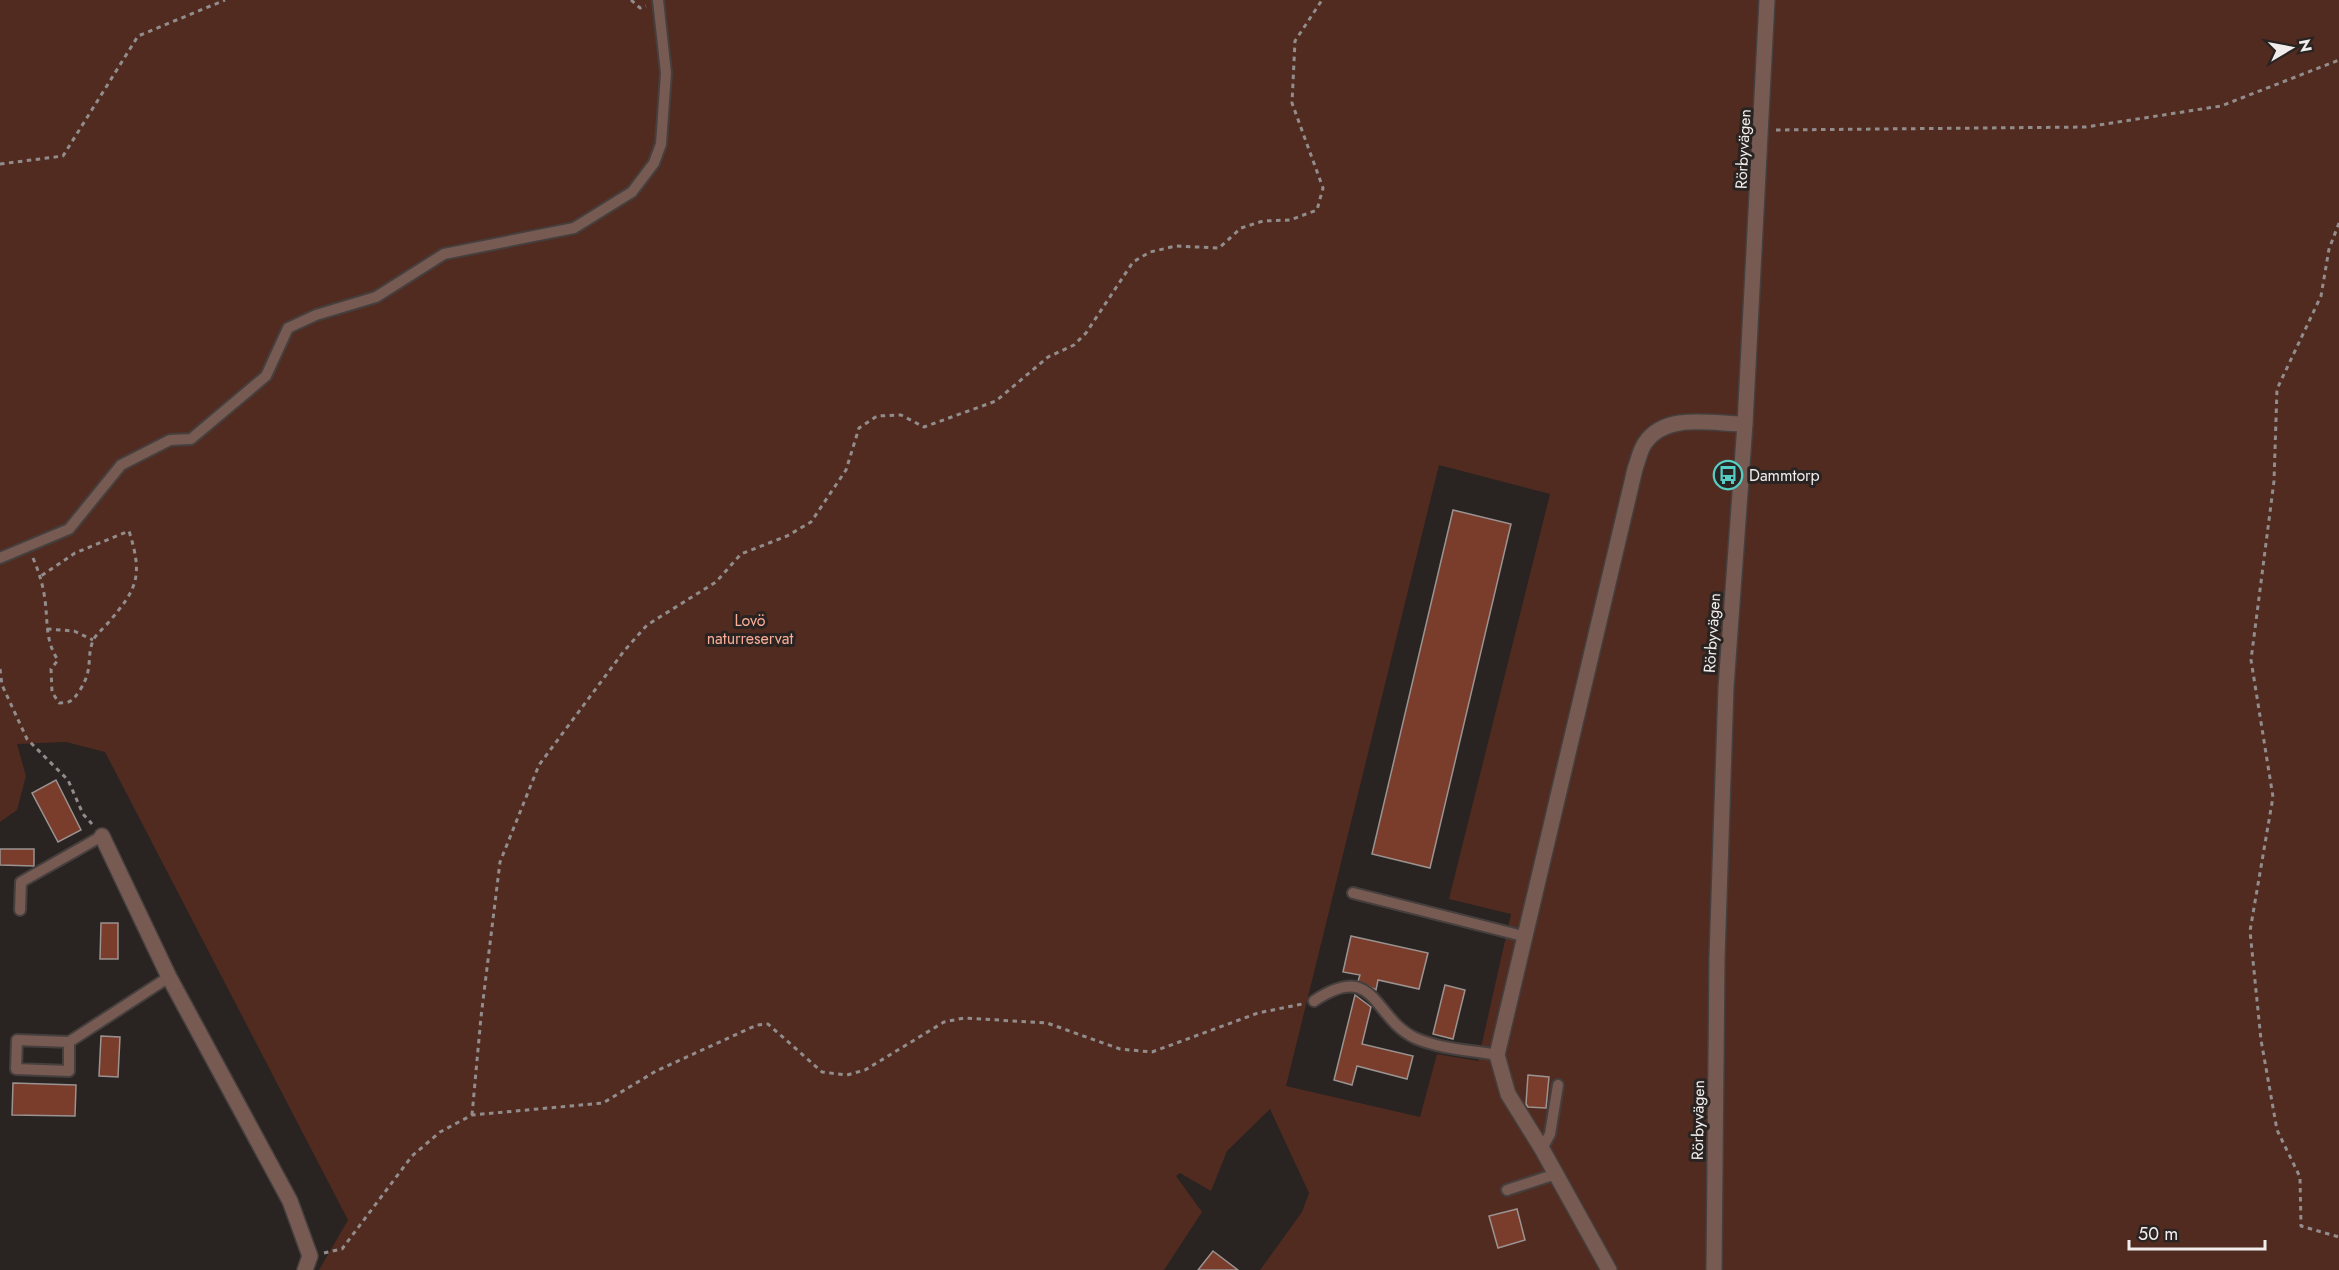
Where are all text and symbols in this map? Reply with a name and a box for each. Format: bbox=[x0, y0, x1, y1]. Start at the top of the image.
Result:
north arrow bbox=[2261, 18, 2321, 78]
text: N bbox=[2293, 37, 2318, 54]
street label: Rörbyvägen bbox=[1729, 108, 1757, 190]
bus stop icon: Dammtorp bbox=[1712, 459, 1744, 491]
place label: Dammtorp bbox=[1749, 464, 1820, 487]
street label: Rörbyvägen bbox=[1698, 592, 1726, 674]
park label: Lovö naturreservat bbox=[707, 609, 793, 650]
street label: Rörbyvägen bbox=[1686, 1080, 1710, 1160]
scale bar bbox=[2129, 1213, 2266, 1251]
text: 50 m bbox=[2138, 1221, 2178, 1247]

